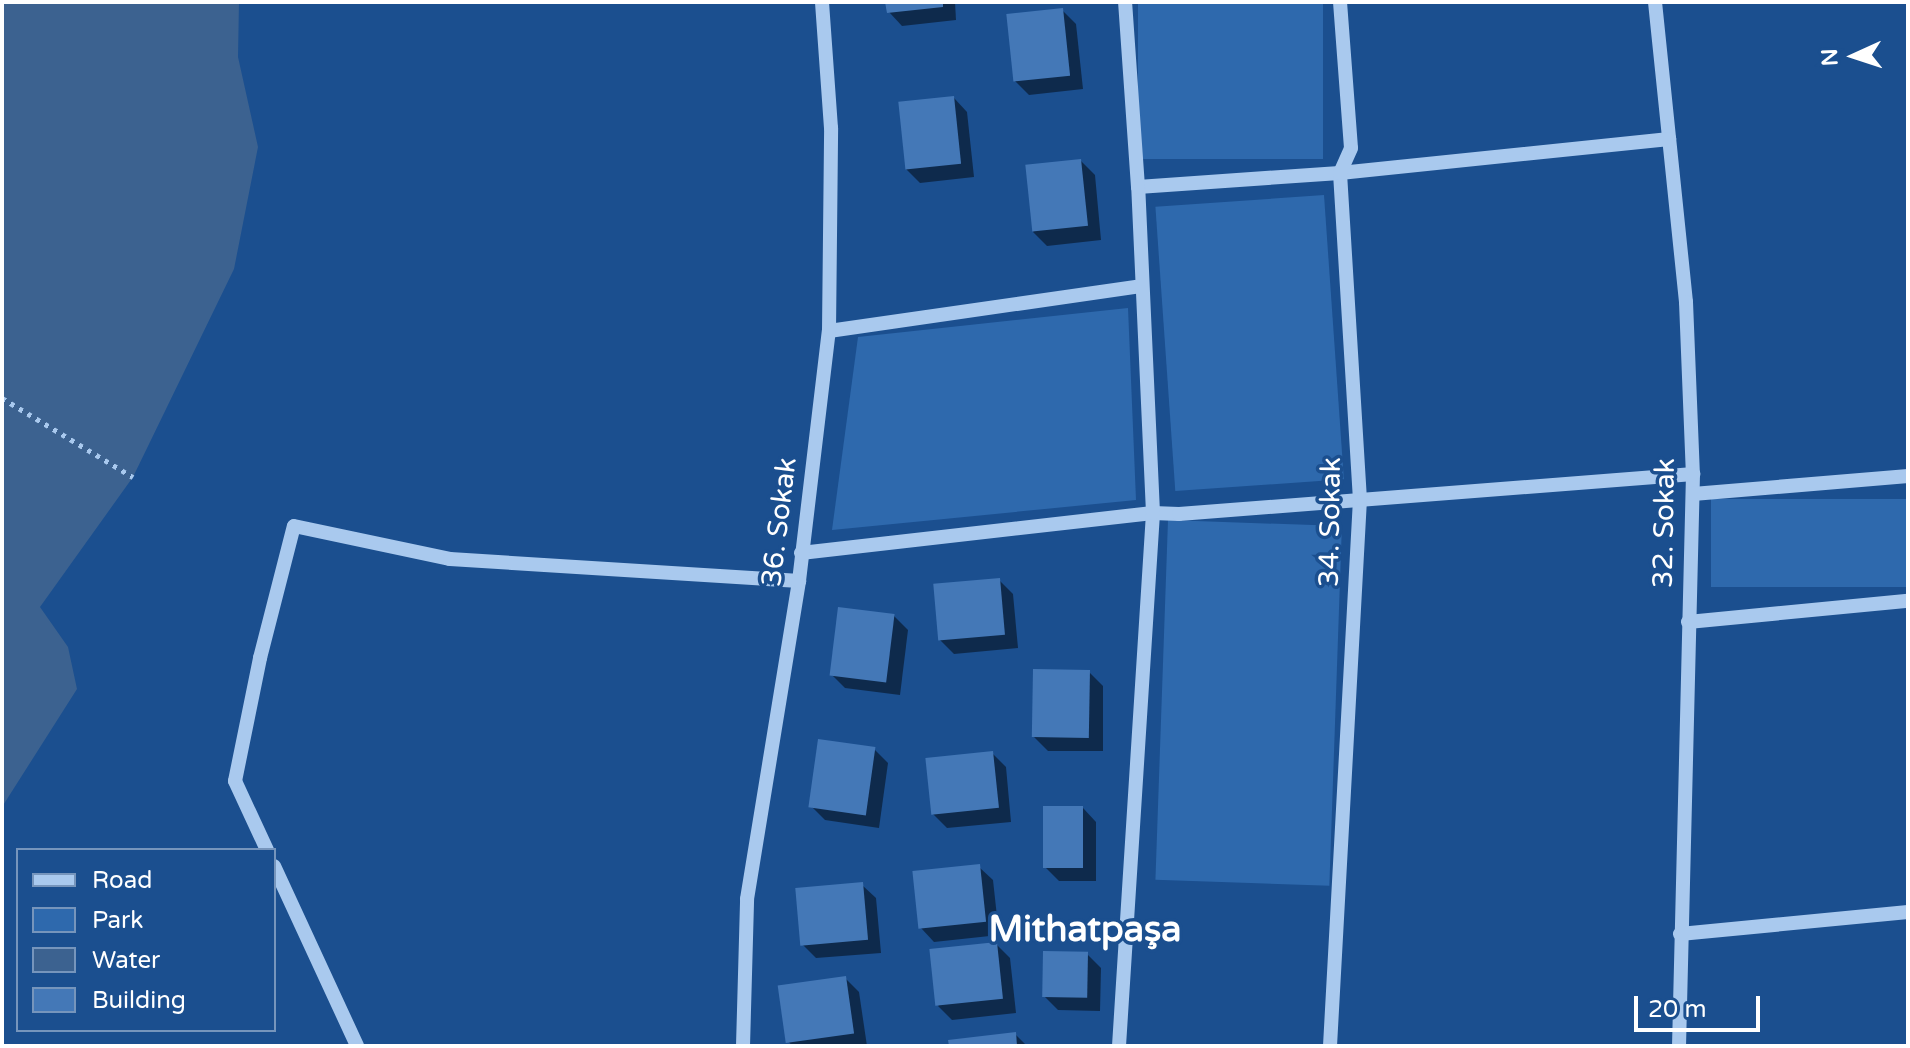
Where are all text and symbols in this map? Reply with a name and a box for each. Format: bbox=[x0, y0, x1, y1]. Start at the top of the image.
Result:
north arrow bbox=[1814, 16, 1894, 96]
text: N bbox=[1817, 48, 1843, 67]
street label: 36. Sokak bbox=[754, 455, 804, 589]
street label: 34. Sokak bbox=[1312, 457, 1348, 587]
street label: 32. Sokak bbox=[1646, 458, 1682, 588]
legend bbox=[16, 848, 276, 1032]
text: Road bbox=[92, 866, 152, 895]
text: Park bbox=[92, 906, 143, 935]
district label: Mithatpaşa bbox=[988, 908, 1182, 952]
text: Water bbox=[92, 946, 160, 975]
scale bar bbox=[1638, 980, 1764, 1030]
text: Building bbox=[92, 986, 186, 1015]
text: 20 m bbox=[1648, 995, 1706, 1024]

